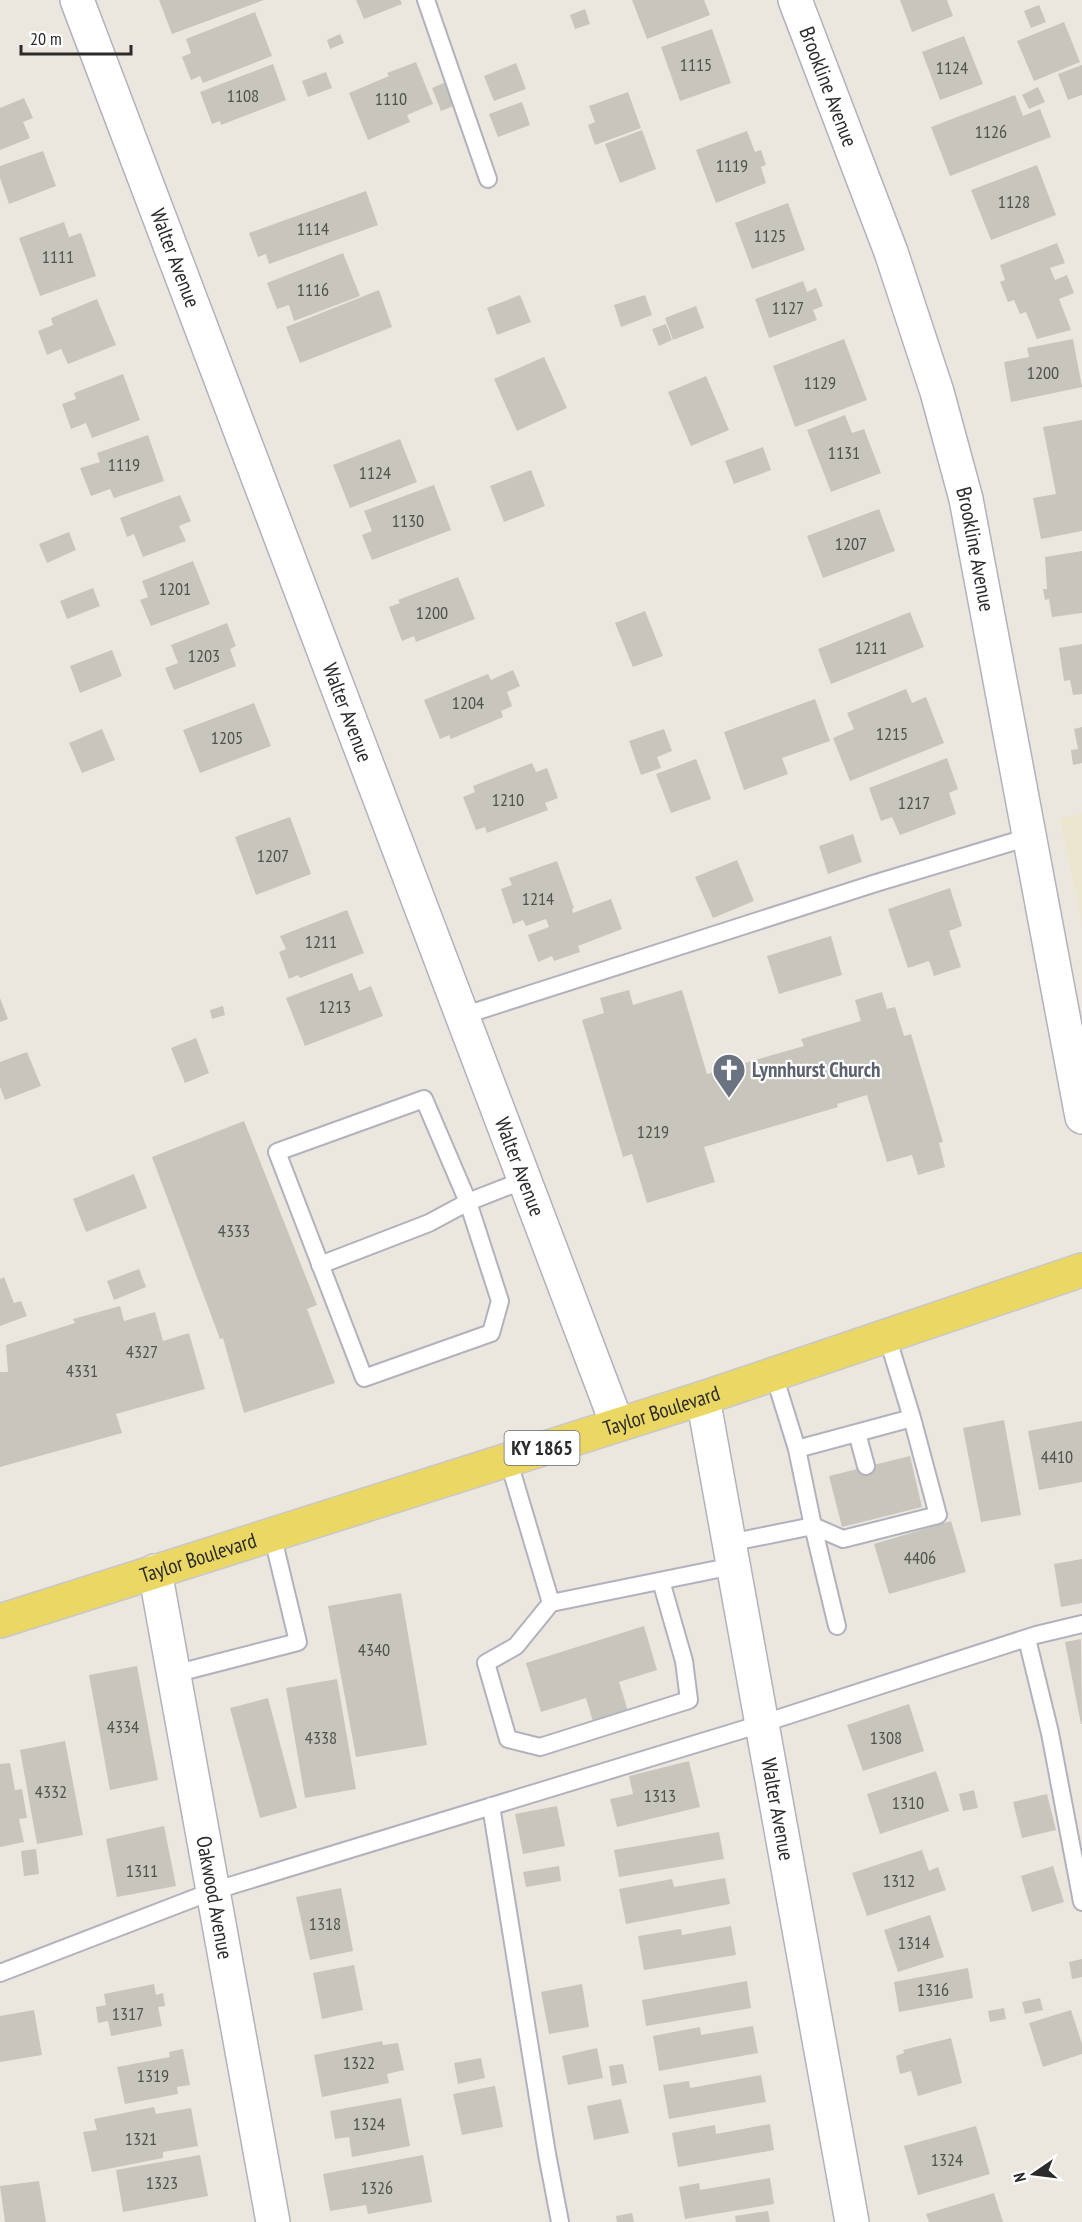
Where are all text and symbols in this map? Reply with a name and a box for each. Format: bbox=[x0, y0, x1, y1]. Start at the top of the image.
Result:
scale bar bbox=[21, 18, 130, 56]
street label: Brookline Avenue bbox=[793, 23, 864, 151]
text: 20 m bbox=[30, 27, 62, 50]
house number: 1115 bbox=[680, 53, 712, 76]
house number: 1124 bbox=[936, 56, 968, 79]
house number: 1108 bbox=[227, 84, 259, 107]
house number: 1110 bbox=[375, 87, 407, 110]
house number: 1126 bbox=[975, 120, 1007, 143]
house number: 1119 bbox=[716, 154, 748, 177]
house number: 1128 bbox=[998, 190, 1030, 213]
street label: Walter Avenue bbox=[144, 205, 206, 311]
house number: 1114 bbox=[297, 217, 329, 240]
house number: 1125 bbox=[754, 224, 786, 247]
house number: 1111 bbox=[42, 245, 74, 268]
house number: 1116 bbox=[297, 278, 329, 301]
house number: 1127 bbox=[772, 296, 804, 319]
house number: 1200 bbox=[1027, 361, 1059, 384]
house number: 1129 bbox=[804, 371, 836, 394]
house number: 1131 bbox=[828, 441, 860, 464]
house number: 1119 bbox=[108, 453, 140, 476]
house number: 1124 bbox=[359, 461, 391, 484]
street label: Brookline Avenue bbox=[950, 484, 1001, 614]
house number: 1130 bbox=[392, 509, 424, 532]
house number: 1207 bbox=[835, 532, 867, 555]
house number: 1201 bbox=[159, 577, 191, 600]
house number: 1200 bbox=[416, 601, 448, 624]
house number: 1211 bbox=[855, 636, 887, 659]
house number: 1203 bbox=[188, 644, 220, 667]
street label: Walter Avenue bbox=[317, 659, 379, 766]
house number: 1204 bbox=[452, 691, 484, 714]
house number: 1215 bbox=[876, 722, 908, 745]
house number: 1205 bbox=[211, 726, 243, 749]
house number: 1210 bbox=[492, 788, 524, 811]
house number: 1217 bbox=[898, 791, 930, 814]
house number: 1207 bbox=[257, 844, 289, 867]
house number: 1214 bbox=[522, 887, 554, 910]
house number: 1211 bbox=[305, 930, 337, 953]
house number: 1213 bbox=[319, 995, 351, 1018]
church icon: Lynnhurst Church bbox=[711, 1052, 747, 1099]
place label: Lynnhurst Church bbox=[752, 1056, 881, 1083]
street label: Walter Avenue bbox=[489, 1113, 551, 1220]
house number: 1219 bbox=[637, 1120, 669, 1143]
house number: 4333 bbox=[218, 1219, 250, 1242]
house number: 4327 bbox=[126, 1340, 158, 1363]
house number: 4331 bbox=[66, 1359, 98, 1382]
street label: Taylor Boulevard bbox=[600, 1379, 723, 1442]
road number: KY 1865 bbox=[504, 1431, 580, 1465]
house number: 4410 bbox=[1041, 1445, 1073, 1468]
street label: Taylor Boulevard bbox=[136, 1526, 260, 1589]
house number: 4406 bbox=[904, 1546, 936, 1569]
house number: 4340 bbox=[358, 1638, 390, 1661]
house number: 4334 bbox=[107, 1715, 139, 1738]
house number: 4338 bbox=[305, 1726, 337, 1749]
house number: 1308 bbox=[870, 1726, 902, 1749]
street label: Walter Avenue bbox=[755, 1756, 800, 1863]
house number: 4332 bbox=[35, 1780, 67, 1803]
house number: 1313 bbox=[644, 1784, 676, 1807]
house number: 1310 bbox=[892, 1791, 924, 1814]
street label: Oakwood Avenue bbox=[190, 1834, 239, 1961]
house number: 1311 bbox=[126, 1859, 158, 1882]
house number: 1312 bbox=[883, 1869, 915, 1892]
house number: 1318 bbox=[309, 1912, 341, 1935]
house number: 1314 bbox=[898, 1931, 930, 1954]
house number: 1316 bbox=[917, 1978, 949, 2001]
house number: 1317 bbox=[112, 2002, 144, 2025]
house number: 1322 bbox=[343, 2051, 375, 2074]
house number: 1319 bbox=[137, 2064, 169, 2087]
house number: 1324 bbox=[353, 2112, 385, 2135]
house number: 1321 bbox=[125, 2127, 157, 2150]
north arrow bbox=[1004, 2144, 1064, 2204]
house number: 1324 bbox=[931, 2148, 963, 2171]
house number: 1323 bbox=[146, 2171, 178, 2194]
text: N bbox=[1009, 2171, 1030, 2184]
house number: 1326 bbox=[361, 2176, 393, 2199]

